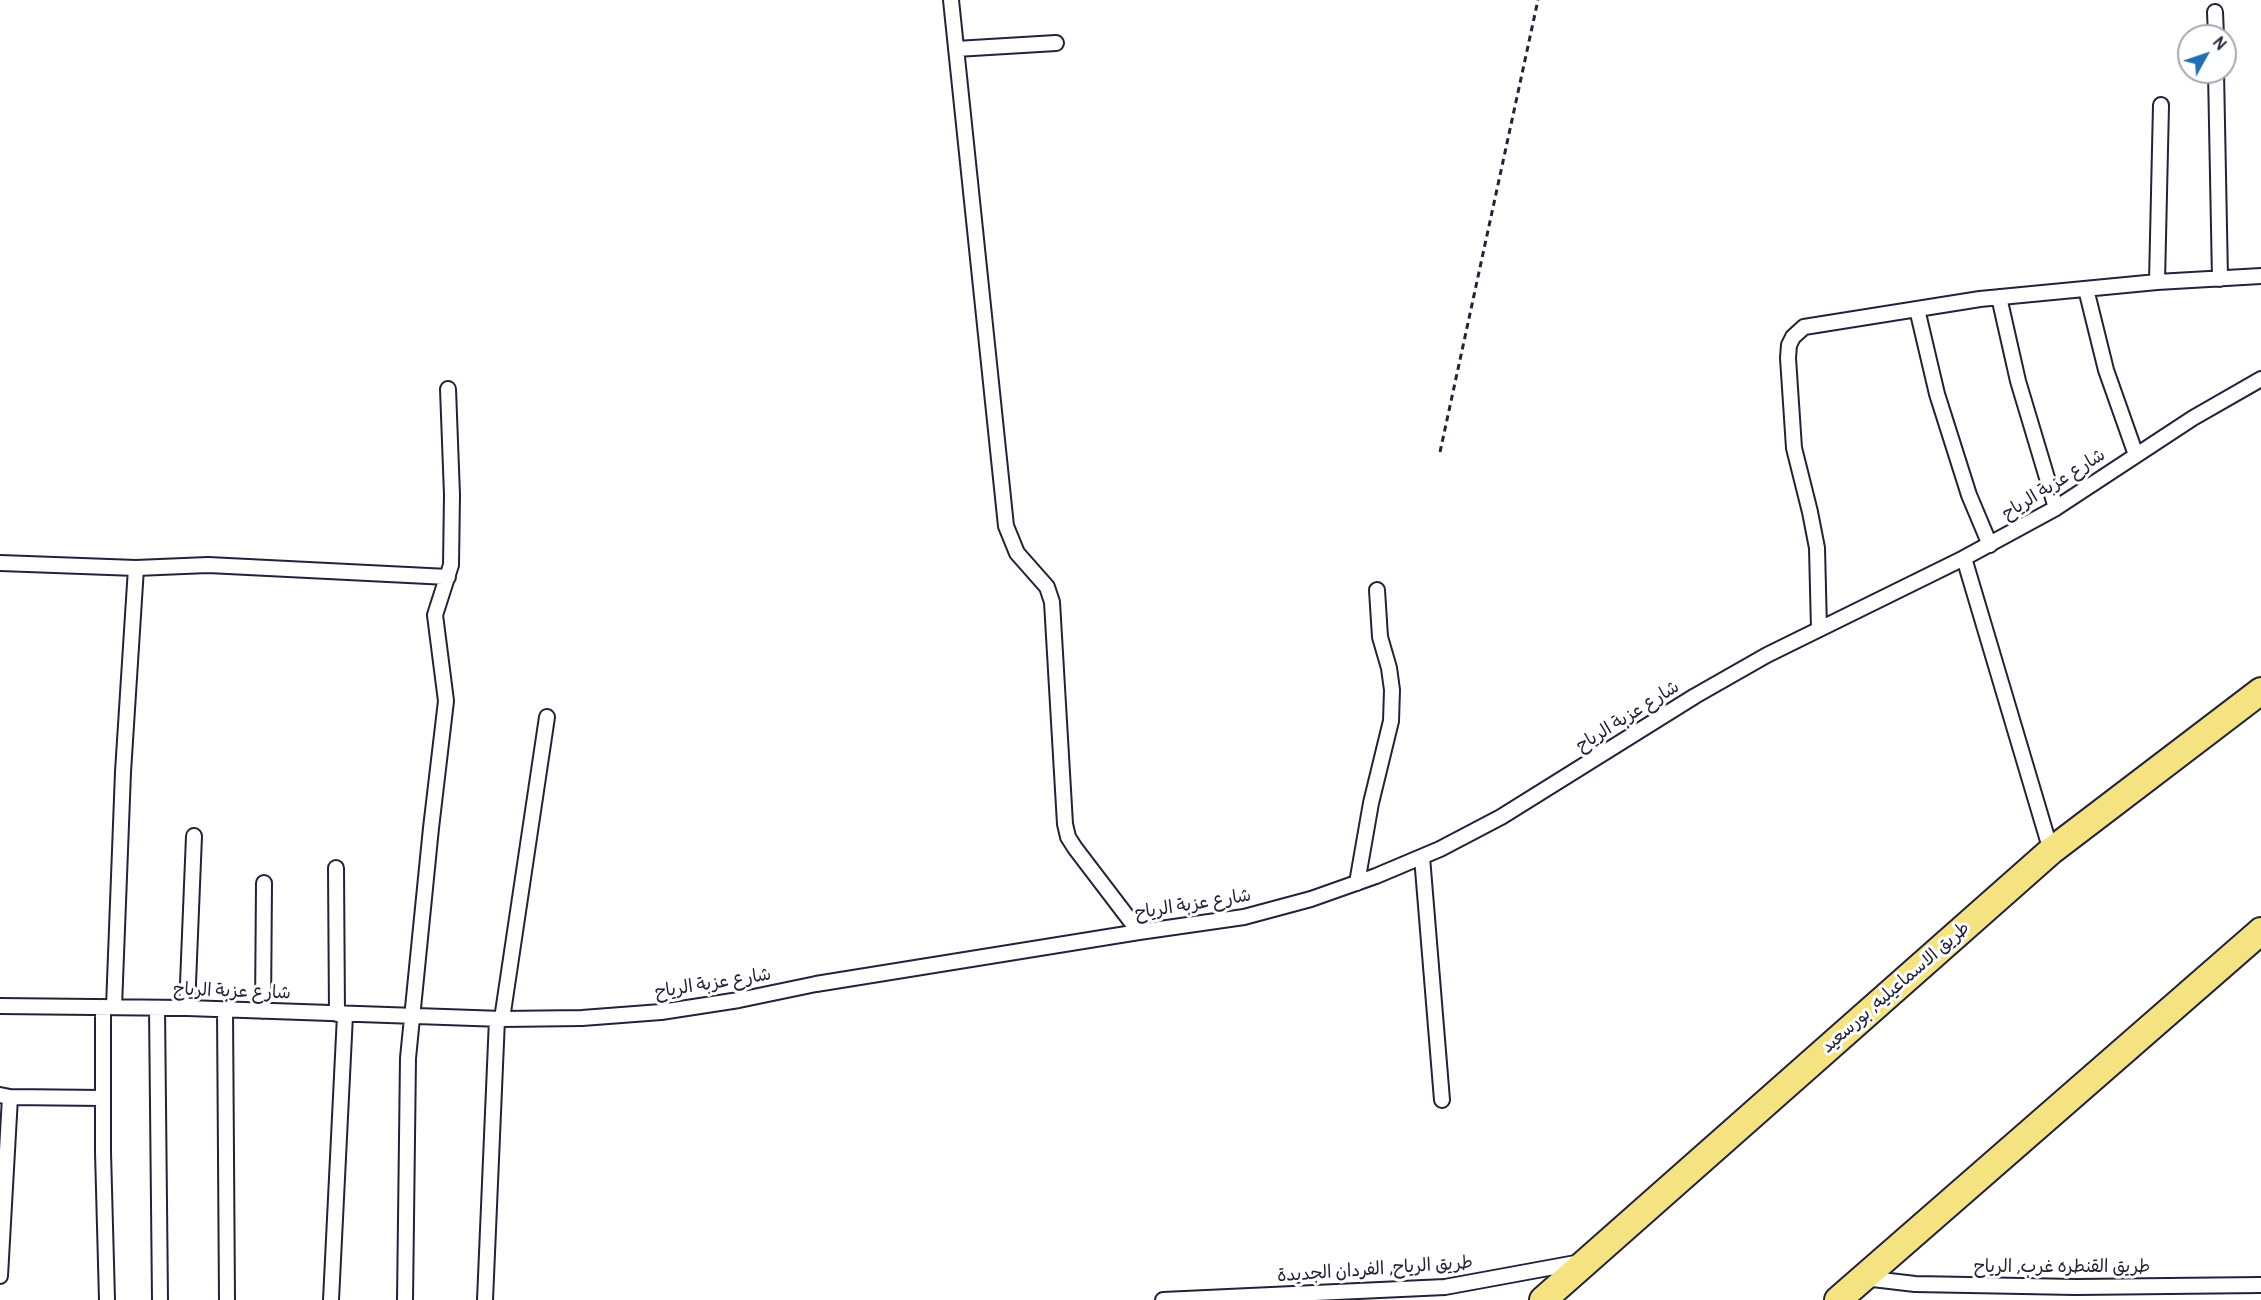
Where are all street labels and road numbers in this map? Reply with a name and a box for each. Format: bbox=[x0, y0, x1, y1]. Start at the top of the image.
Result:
street label: شارع عزبة الرياح bbox=[1998, 445, 2110, 525]
street label: شارع عزبة الرياح bbox=[1572, 677, 1684, 757]
street label: شارع عزبة الرياح bbox=[1133, 885, 1253, 925]
street label: طريق الاسماعيليه, بورسعيد bbox=[1817, 918, 1975, 1058]
street label: شارع عزبة الرياح bbox=[653, 964, 773, 1004]
street label: شارع عزبة الرياح bbox=[173, 979, 291, 1005]
street label: طريق الرياح, الفردان الجديدة bbox=[1276, 1252, 1474, 1288]
street label: طريق القنطره غرب, الرياح bbox=[1974, 1256, 2150, 1278]

